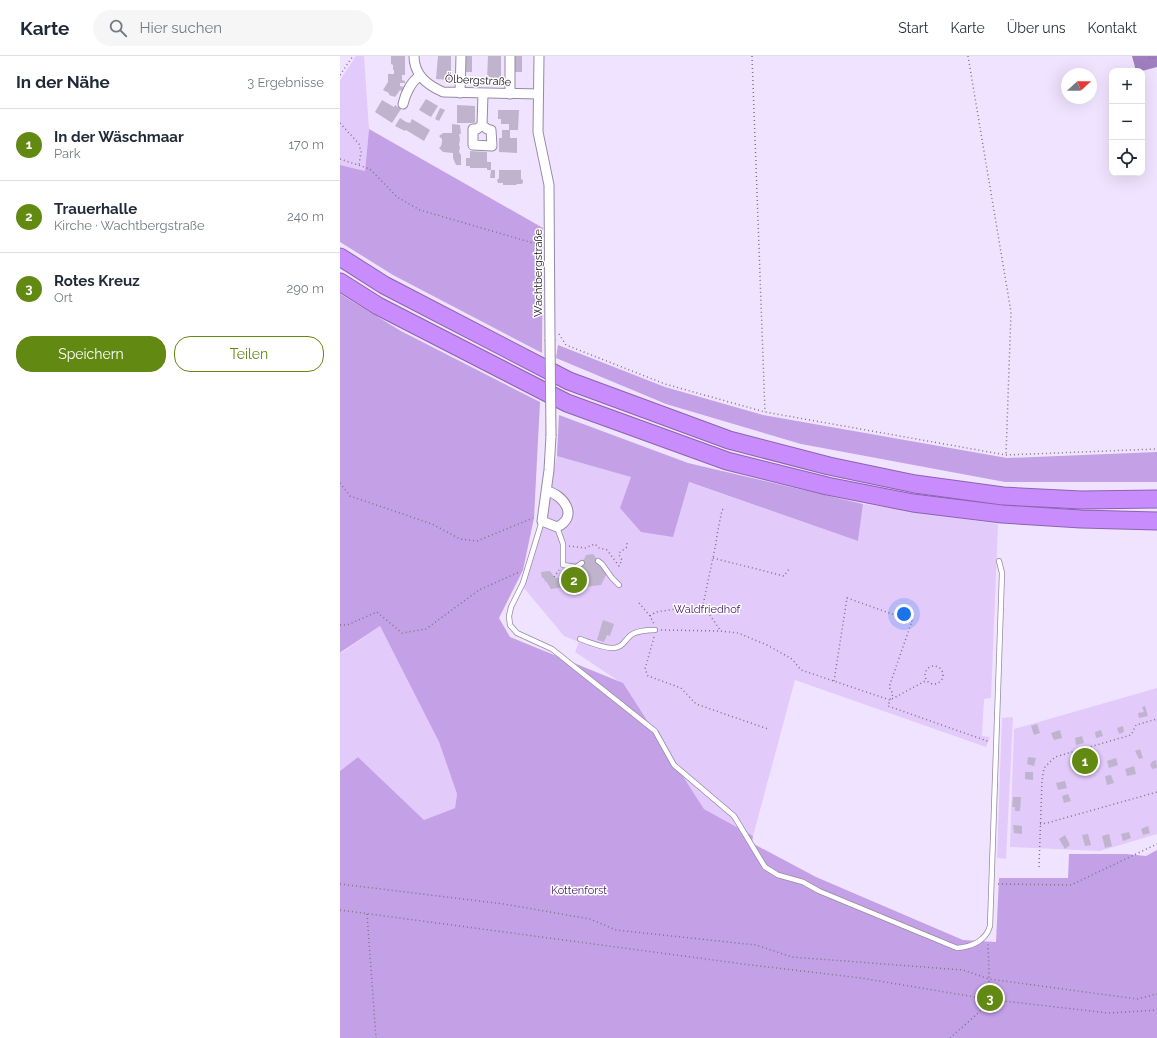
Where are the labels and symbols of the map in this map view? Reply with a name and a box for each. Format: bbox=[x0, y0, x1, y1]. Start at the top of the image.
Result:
north arrow bbox=[1061, 68, 1097, 104]
street label: Ölbergstraße bbox=[444, 72, 512, 89]
street label: Wachtbergstraße bbox=[532, 228, 545, 317]
pin: 2 bbox=[561, 565, 587, 595]
park label: Waldfriedhof bbox=[674, 603, 741, 616]
your location bbox=[894, 604, 914, 624]
pin: 1 bbox=[1072, 746, 1098, 776]
park label: Kottenforst bbox=[551, 884, 607, 897]
pin: 3 bbox=[977, 983, 1003, 1013]

